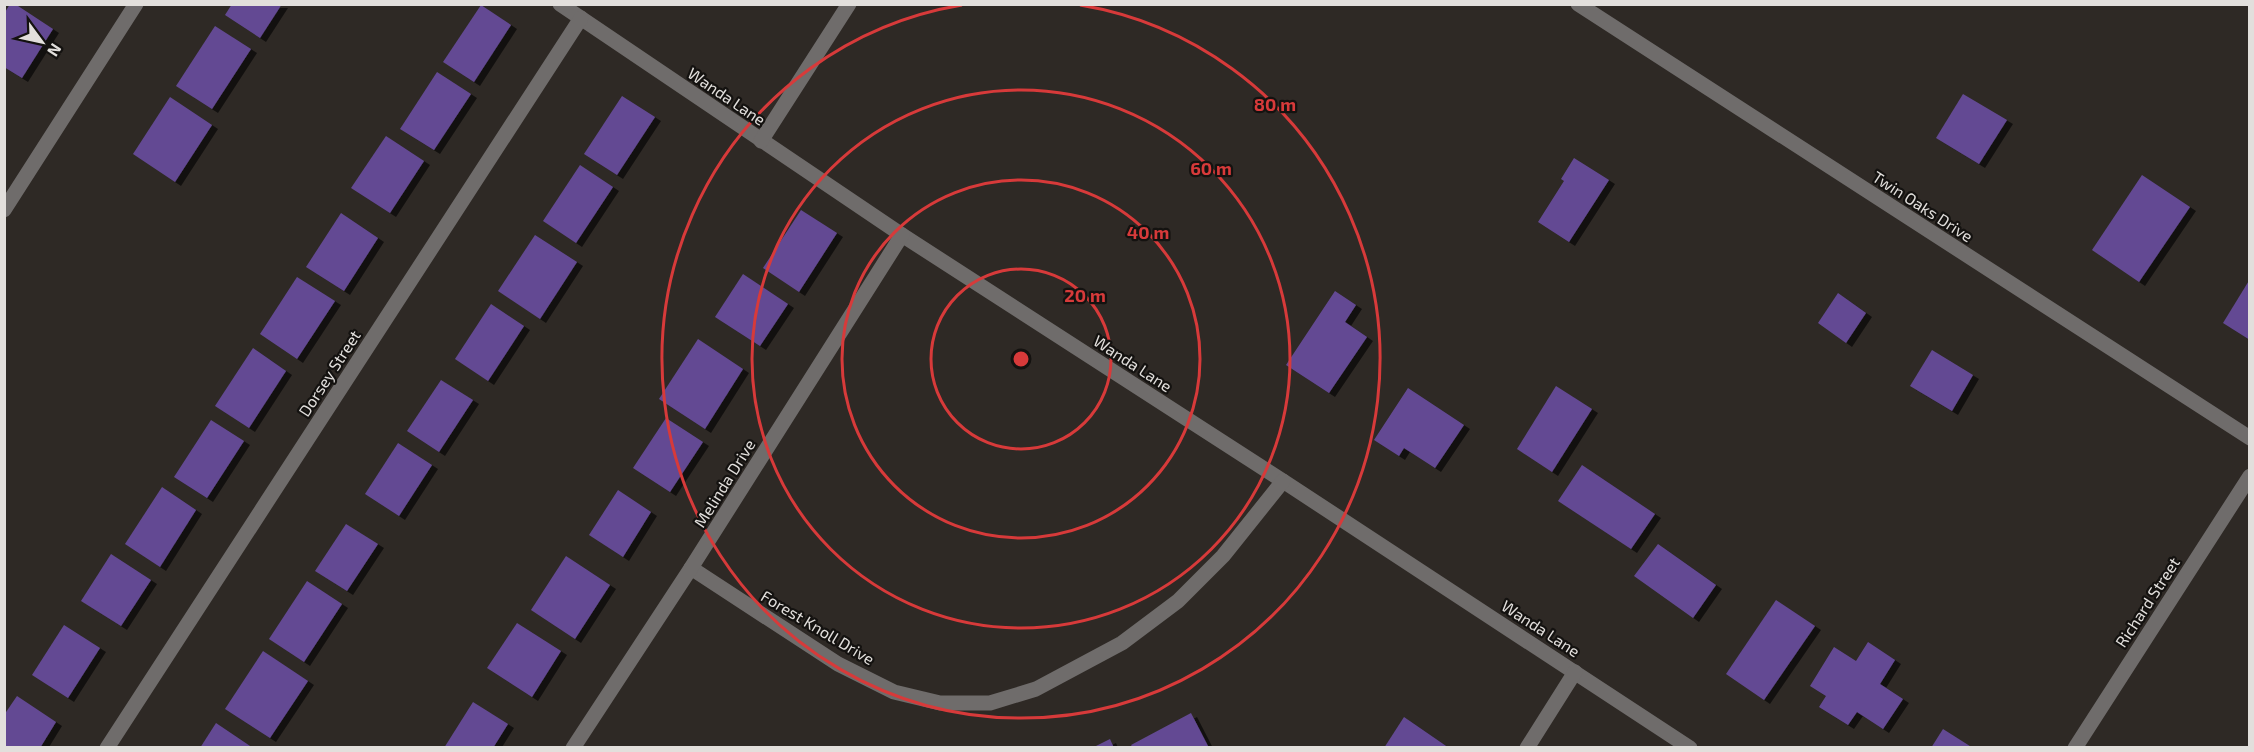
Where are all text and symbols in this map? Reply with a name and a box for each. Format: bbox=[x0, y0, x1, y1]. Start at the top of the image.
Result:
north arrow bbox=[12, 12, 72, 72]
text: N bbox=[44, 40, 66, 60]
street label: Wanda Lane bbox=[685, 63, 769, 129]
text: 80 m bbox=[1254, 93, 1296, 115]
text: 60 m bbox=[1190, 157, 1232, 179]
street label: Twin Oaks Drive bbox=[1869, 167, 1977, 245]
text: 40 m bbox=[1127, 221, 1169, 243]
text: 20 m bbox=[1064, 284, 1106, 306]
street label: Dorsey Street bbox=[294, 326, 364, 420]
street label: Wanda Lane bbox=[1090, 331, 1176, 395]
centre of rings bbox=[1011, 349, 1031, 369]
street label: Melinda Drive bbox=[689, 435, 759, 531]
street label: Richard Street bbox=[2111, 554, 2183, 650]
street label: Forest Knoll Drive bbox=[758, 586, 878, 668]
street label: Wanda Lane bbox=[1498, 596, 1584, 660]

